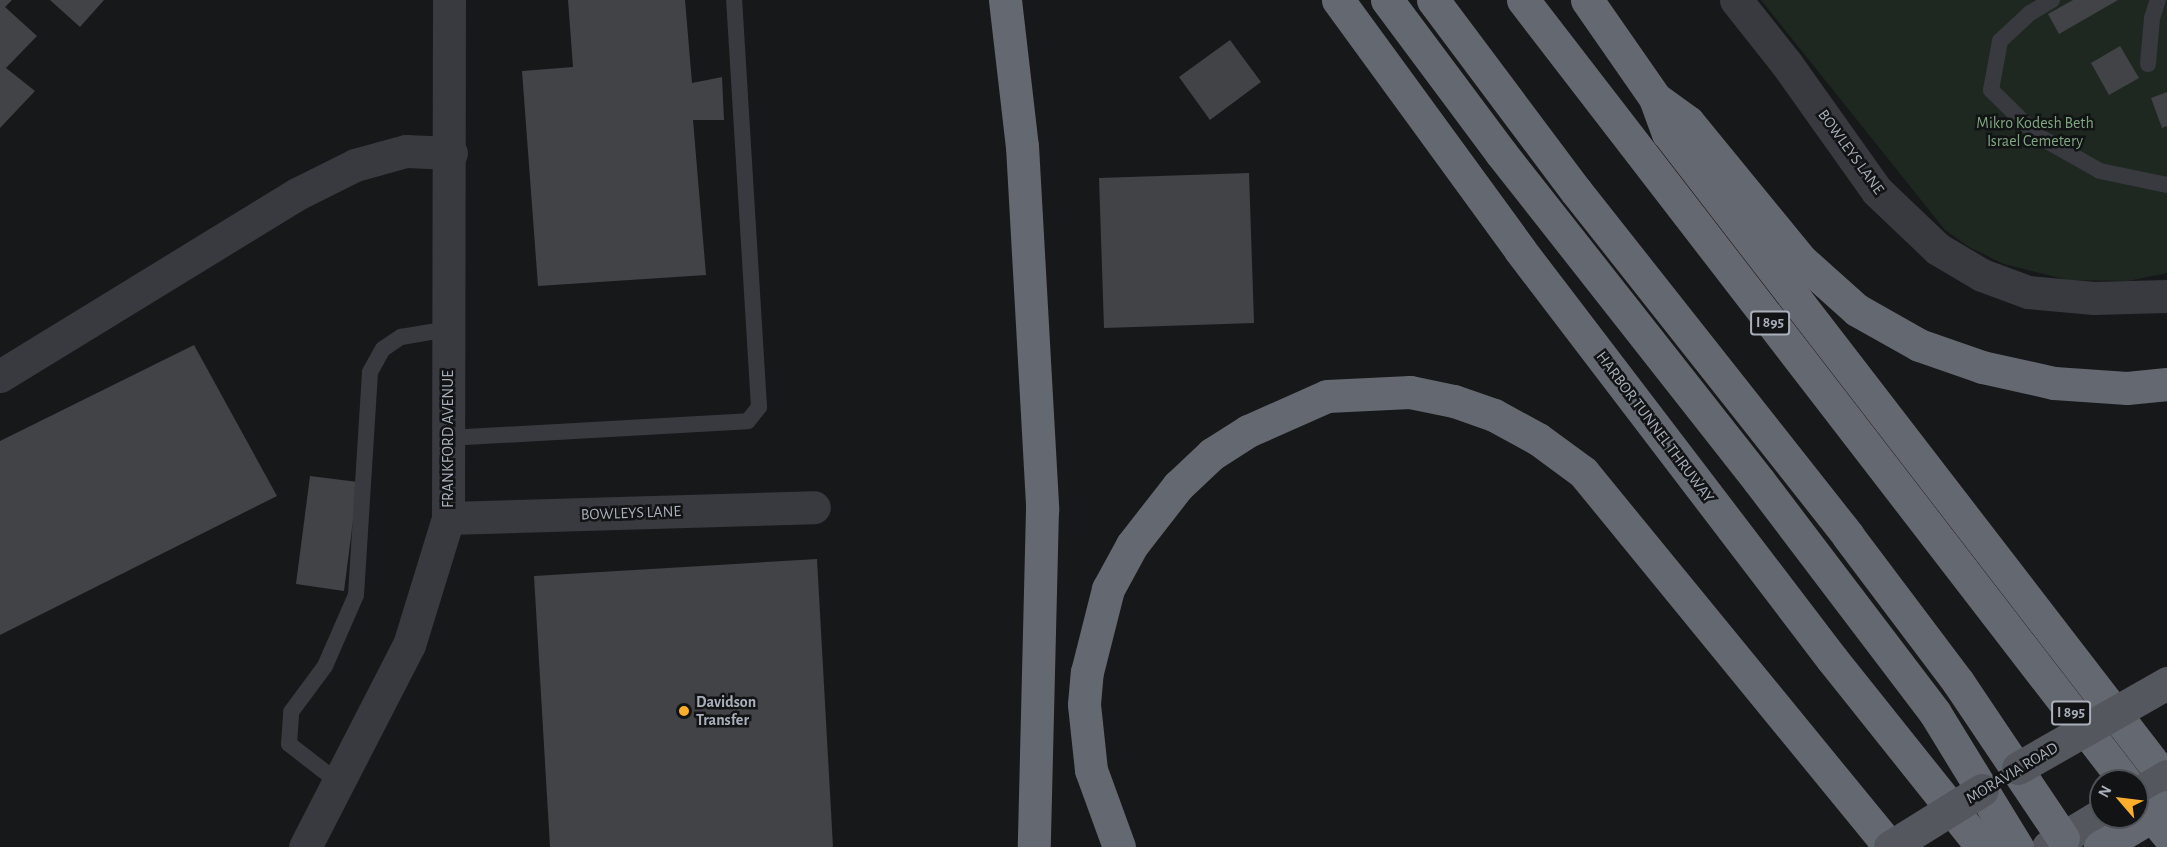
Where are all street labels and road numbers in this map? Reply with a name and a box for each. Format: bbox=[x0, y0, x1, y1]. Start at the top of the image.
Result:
street label: BOWLEYS LANE bbox=[1814, 106, 1888, 198]
road number: I 895 bbox=[1749, 311, 1791, 335]
street label: HARBOR TUNNEL THRUWAY bbox=[1592, 348, 1718, 506]
street label: FRANKFORD AVENUE bbox=[438, 370, 458, 508]
street label: BOWLEYS LANE bbox=[581, 502, 681, 524]
road number: I 895 bbox=[2050, 701, 2092, 725]
street label: MORAVIA ROAD bbox=[1962, 738, 2062, 808]

